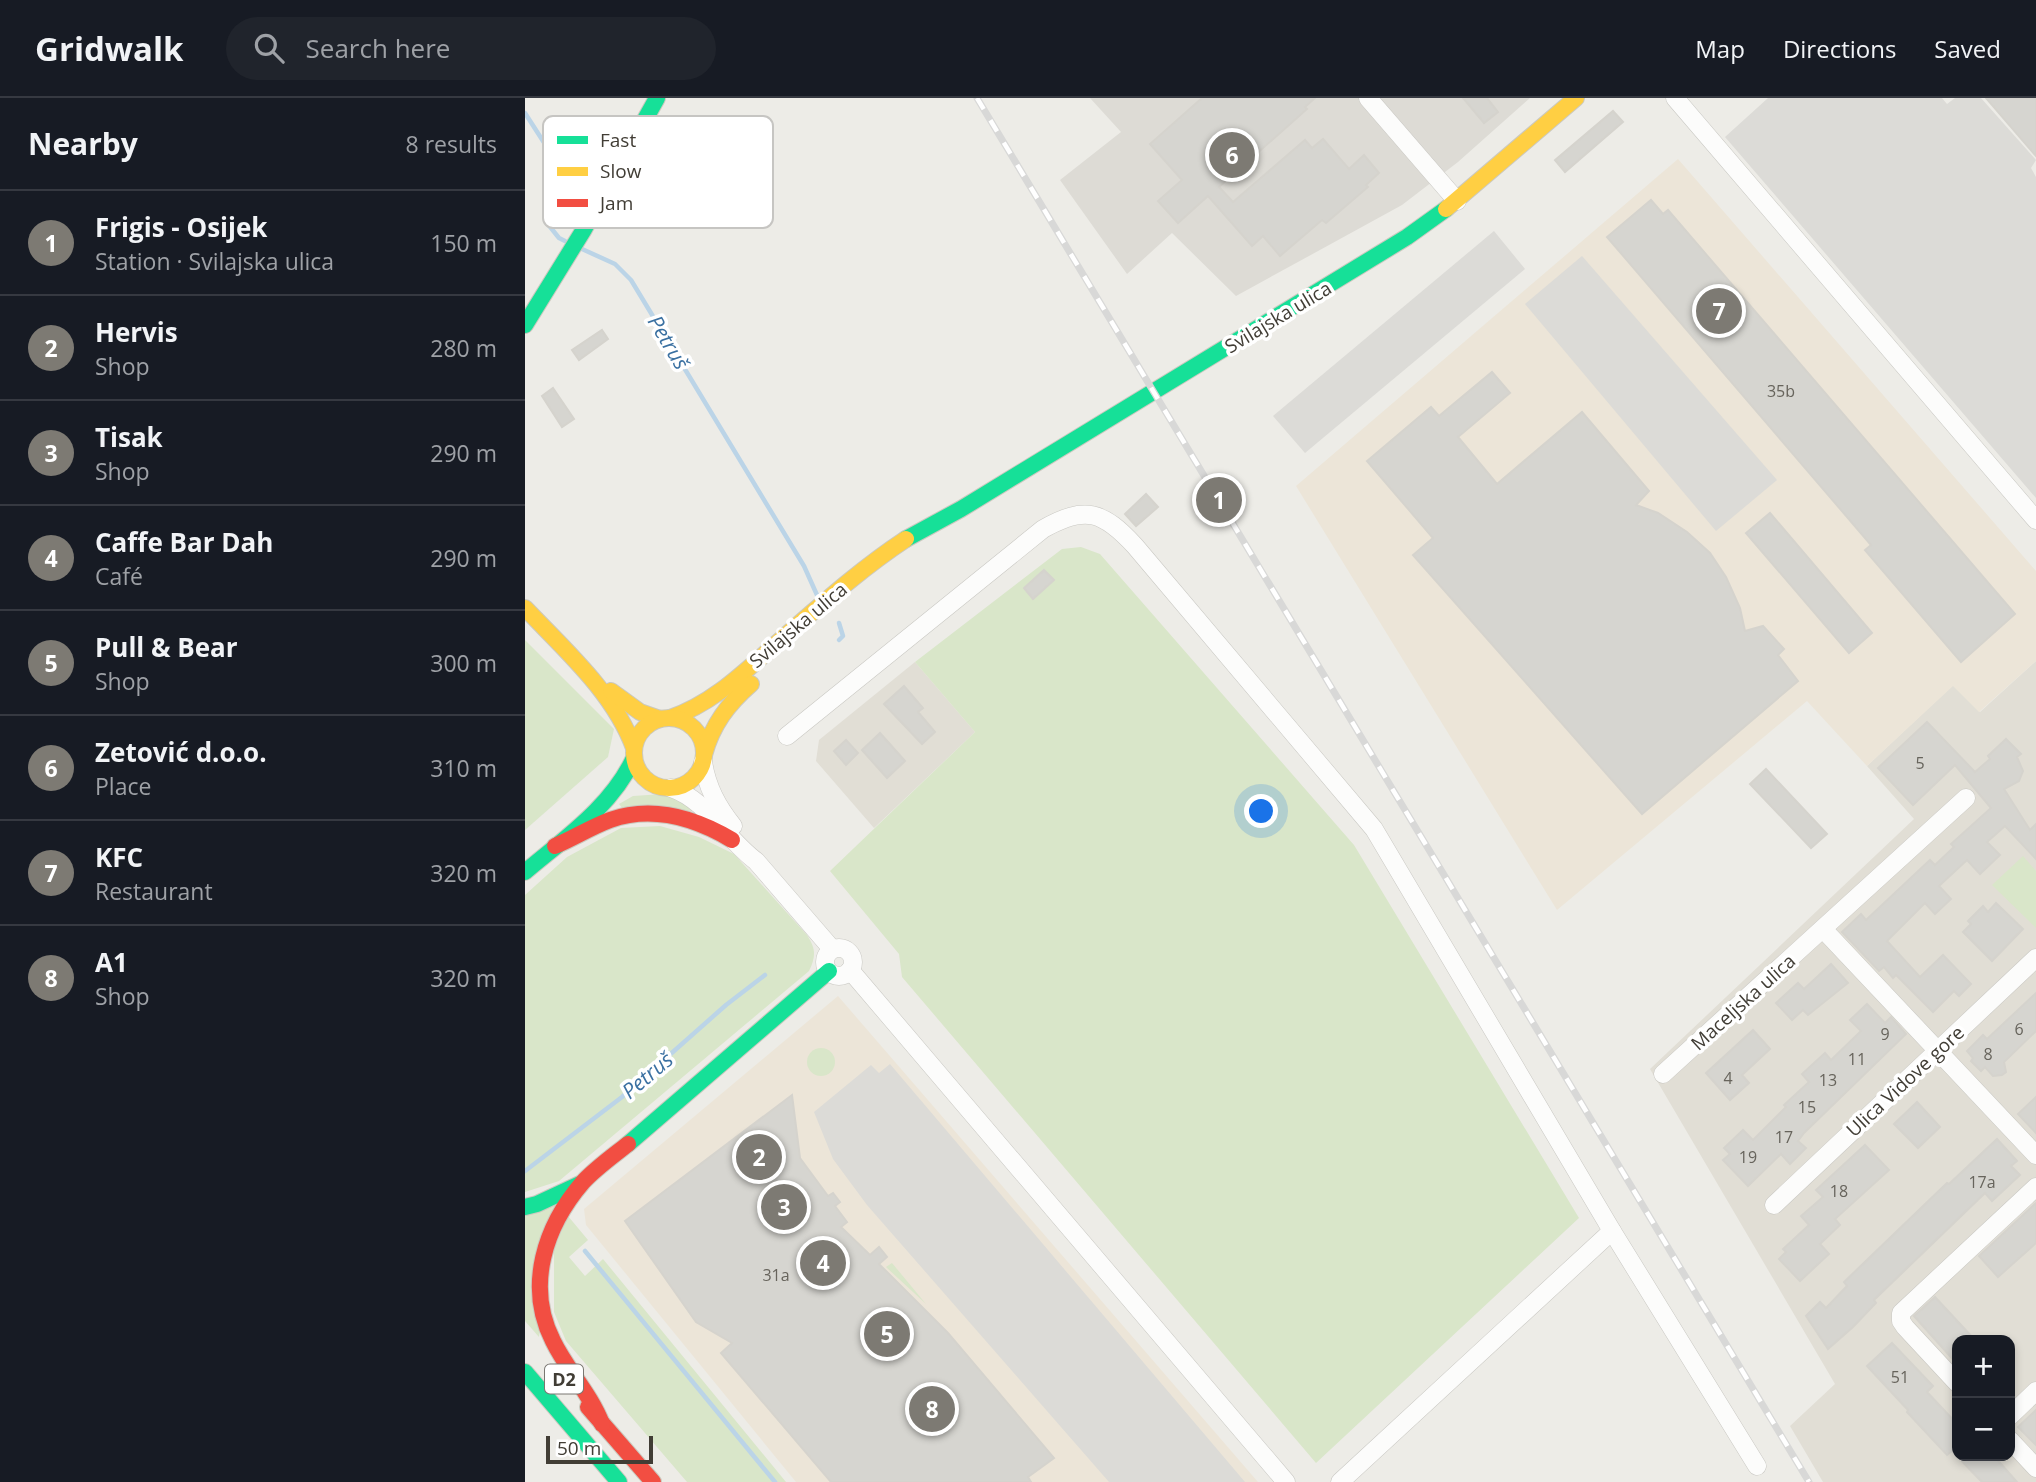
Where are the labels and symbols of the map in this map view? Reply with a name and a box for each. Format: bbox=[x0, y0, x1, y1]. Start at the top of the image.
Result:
legend bbox=[543, 116, 773, 228]
text: Fast bbox=[600, 127, 636, 153]
pin: 6 bbox=[1209, 129, 1255, 181]
text: Slow bbox=[600, 158, 642, 184]
text: Jam bbox=[598, 190, 633, 216]
street label: Svilajska ulica bbox=[1220, 275, 1336, 359]
pin: 7 bbox=[1696, 285, 1742, 337]
water label: Petruš bbox=[642, 310, 697, 375]
house number: 35b bbox=[1767, 380, 1795, 402]
pin: 1 bbox=[1196, 474, 1242, 526]
street label: Svilajska ulica bbox=[744, 576, 852, 674]
house number: 5 bbox=[1915, 752, 1925, 774]
your location bbox=[1244, 794, 1278, 828]
street label: Maceljska ulica bbox=[1685, 948, 1801, 1056]
house number: 6 bbox=[2014, 1018, 2024, 1040]
street label: Ulica Vidove gore bbox=[1840, 1019, 1970, 1143]
house number: 9 bbox=[1880, 1023, 1890, 1045]
house number: 8 bbox=[1983, 1043, 1993, 1065]
water label: Petruš bbox=[616, 1045, 679, 1105]
house number: 11 bbox=[1848, 1048, 1866, 1070]
house number: 4 bbox=[1723, 1067, 1733, 1089]
house number: 13 bbox=[1819, 1069, 1837, 1091]
house number: 15 bbox=[1798, 1096, 1816, 1118]
house number: 17 bbox=[1775, 1126, 1793, 1148]
pin: 2 bbox=[736, 1131, 782, 1183]
house number: 19 bbox=[1739, 1146, 1757, 1168]
house number: 17a bbox=[1968, 1171, 1996, 1193]
house number: 18 bbox=[1830, 1180, 1848, 1202]
pin: 3 bbox=[761, 1181, 807, 1233]
pin: 4 bbox=[800, 1237, 846, 1289]
house number: 31a bbox=[762, 1264, 790, 1286]
pin: 5 bbox=[864, 1308, 910, 1360]
road number: D2 bbox=[545, 1364, 583, 1394]
house number: 51 bbox=[1891, 1366, 1909, 1388]
pin: 8 bbox=[909, 1383, 955, 1435]
scale bar bbox=[546, 1433, 653, 1465]

